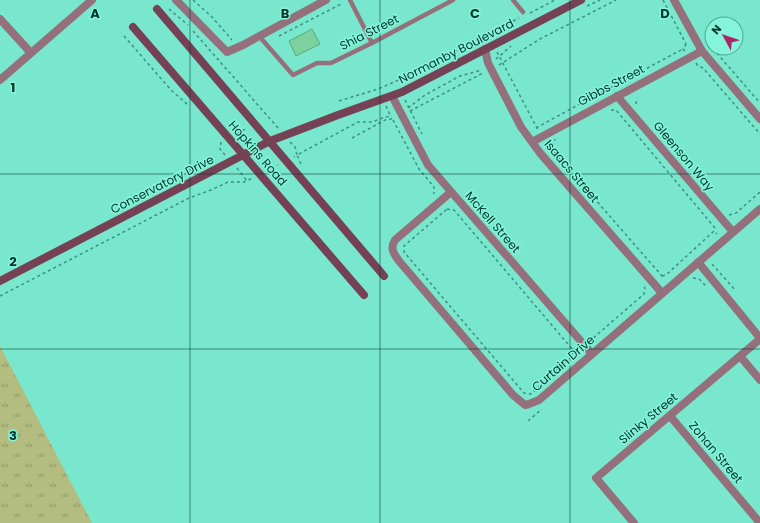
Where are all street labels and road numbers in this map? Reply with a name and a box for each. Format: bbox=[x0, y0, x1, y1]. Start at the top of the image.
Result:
street label: Shia Street bbox=[337, 10, 401, 54]
street label: Normanby Boulevard bbox=[395, 15, 517, 87]
street label: Gibbs Street bbox=[575, 60, 647, 110]
street label: Hopkins Road bbox=[225, 117, 291, 189]
street label: Gleenson Way bbox=[650, 117, 718, 195]
street label: Isaacs Street bbox=[541, 136, 603, 206]
street label: Conservatory Drive bbox=[107, 150, 217, 218]
street label: McKell Street bbox=[461, 188, 525, 256]
street label: Curtain Drive bbox=[528, 331, 598, 395]
street label: Slinky Street bbox=[615, 388, 681, 448]
street label: Zohan Street bbox=[685, 417, 747, 487]

